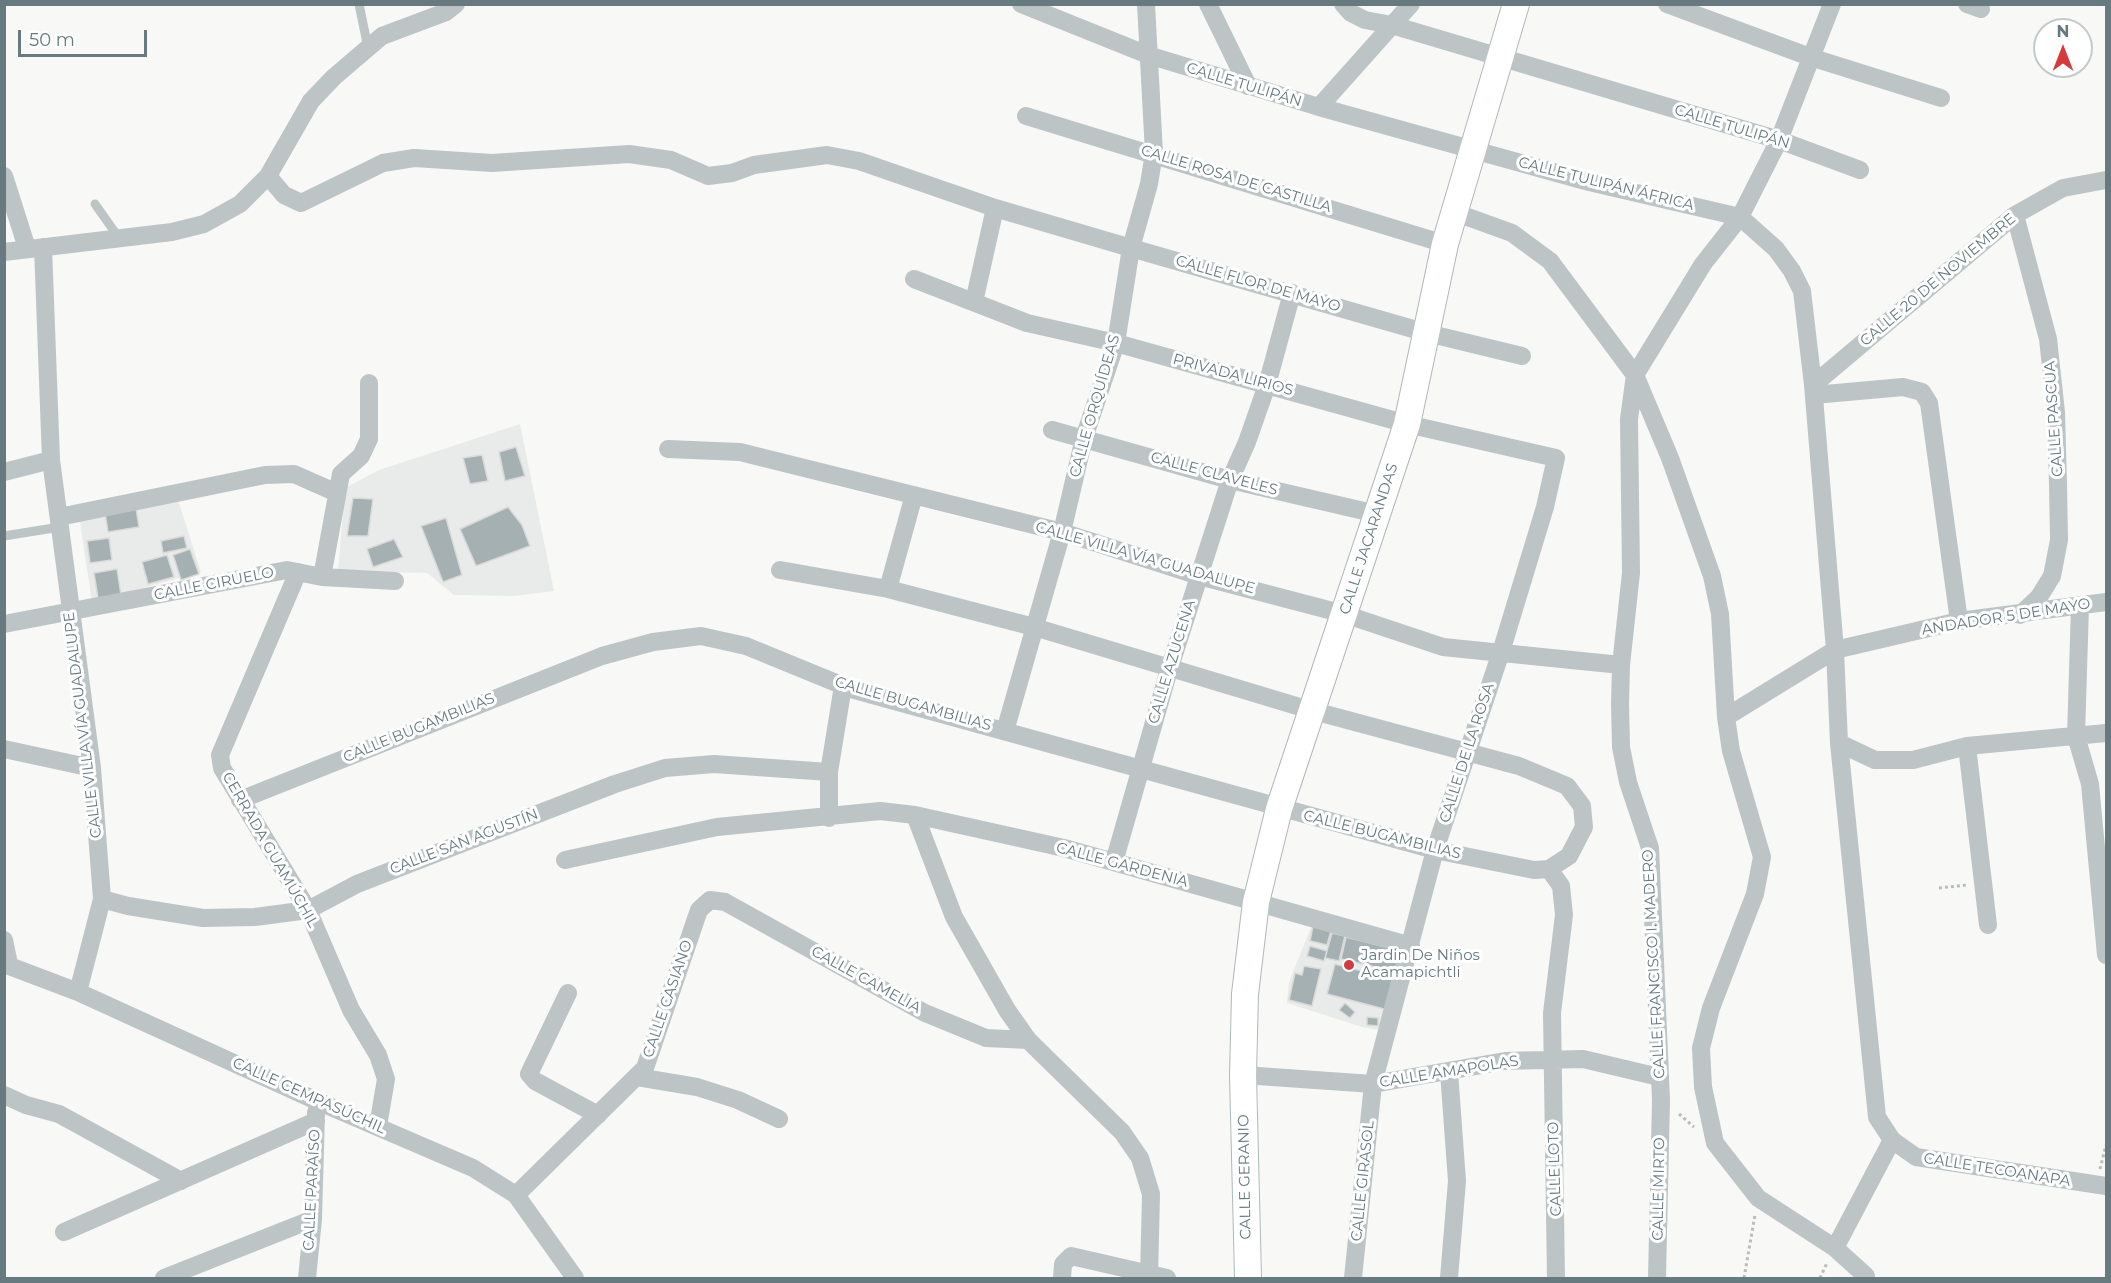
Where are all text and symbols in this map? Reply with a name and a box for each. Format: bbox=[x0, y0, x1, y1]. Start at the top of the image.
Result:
scale bar bbox=[21, 18, 150, 56]
north arrow bbox=[2033, 18, 2093, 78]
text: N bbox=[2057, 22, 2069, 41]
text: 50 m bbox=[29, 29, 75, 51]
street label: CALLE TULIPÁN bbox=[1184, 59, 1304, 111]
street label: CALLE TULIPÁN bbox=[1672, 101, 1792, 153]
street label: CALLE ROSA DE CASTILLA bbox=[1139, 141, 1333, 217]
street label: CALLE TULIPÁN ÁFRICA bbox=[1516, 153, 1696, 215]
street label: CALLE 20 DE NOVIEMBRE bbox=[1857, 210, 2019, 350]
street label: CALLE FLOR DE MAYO bbox=[1174, 252, 1342, 316]
street label: CALLE ORQUÍDEAS bbox=[1066, 333, 1124, 479]
street label: PRIVADA LIRIOS bbox=[1171, 350, 1295, 400]
street label: CALLE PASCUA bbox=[2041, 361, 2067, 477]
street label: CALLE CLAVELES bbox=[1148, 448, 1280, 500]
street label: CALLE JACARANDAS bbox=[1336, 461, 1402, 617]
street label: CALLE VILLA VÍA GUADALUPE bbox=[1033, 518, 1257, 598]
street label: CALLE CIRUELO bbox=[152, 564, 276, 604]
street label: ANDADOR 5 DE MAYO bbox=[1920, 595, 2092, 639]
street label: CALLE AZUCENA bbox=[1145, 598, 1199, 726]
street label: CALLE VILLA VÍA GUADALUPE bbox=[60, 611, 106, 839]
street label: CALLE BUGAMBILIAS bbox=[833, 673, 993, 735]
street label: CALLE DE LA ROSA bbox=[1436, 681, 1498, 825]
street label: CALLE BUGAMBILIAS bbox=[341, 689, 497, 767]
street label: CERRADA GUAMÚCHIL bbox=[218, 769, 322, 931]
street label: CALLE SAN AGUSTÍN bbox=[387, 805, 541, 879]
street label: CALLE BUGAMBILIAS bbox=[1301, 807, 1463, 863]
street label: CALLE GARDENIA bbox=[1054, 839, 1190, 891]
street label: CALLE FRANCISCO I. MADERO bbox=[1639, 849, 1669, 1079]
street label: CALLE CASIANO bbox=[639, 938, 697, 1060]
street label: CALLE CAMELIA bbox=[808, 942, 924, 1018]
place label: Jardin De Niños Acamapichtli bbox=[1361, 947, 1480, 982]
marker: Jardin De Niños Acamapichtli bbox=[1342, 958, 1356, 972]
street label: CALLE AMAPOLAS bbox=[1378, 1052, 1520, 1092]
street label: CALLE CEMPASÚCHIL bbox=[230, 1054, 388, 1138]
street label: CALLE GERANIO bbox=[1235, 1114, 1255, 1240]
street label: CALLE GIRASOL bbox=[1348, 1120, 1378, 1242]
street label: CALLE LOTO bbox=[1544, 1121, 1566, 1217]
street label: CALLE PARAÍSO bbox=[300, 1129, 324, 1251]
street label: CALLE MIRTO bbox=[1649, 1137, 1669, 1241]
street label: CALLE TECOANAPA bbox=[1922, 1149, 2072, 1191]

